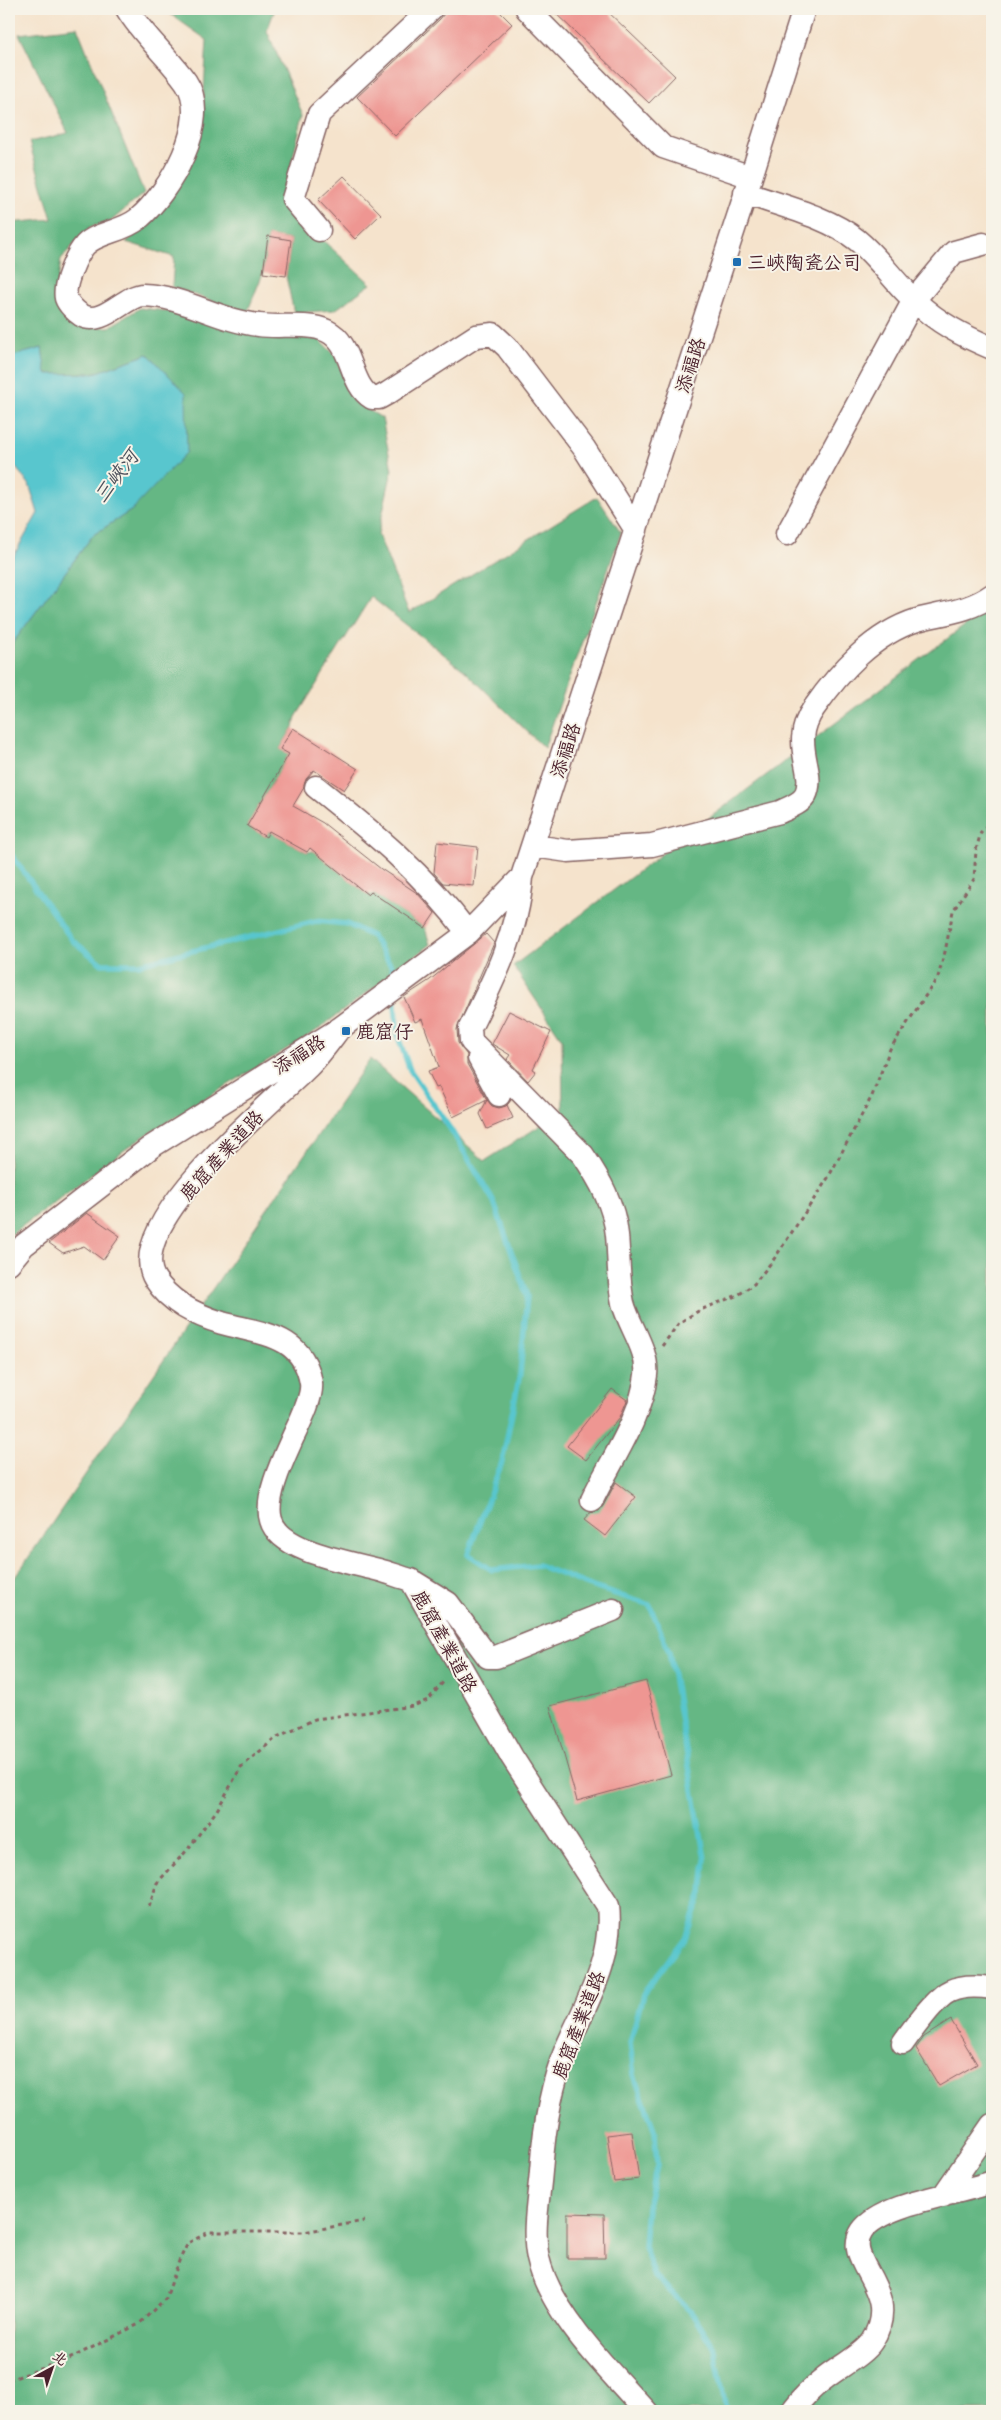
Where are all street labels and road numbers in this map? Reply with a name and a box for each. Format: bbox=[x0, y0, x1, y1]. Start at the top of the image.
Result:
street label: 添福路 bbox=[670, 334, 711, 396]
street label: 添福路 bbox=[545, 719, 586, 781]
street label: 添福路 bbox=[268, 1029, 330, 1080]
street label: 鹿窟產業道路 bbox=[174, 1105, 269, 1206]
street label: 鹿窟產業道路 bbox=[406, 1585, 483, 1697]
street label: 鹿窟產業道路 bbox=[546, 1967, 611, 2083]

